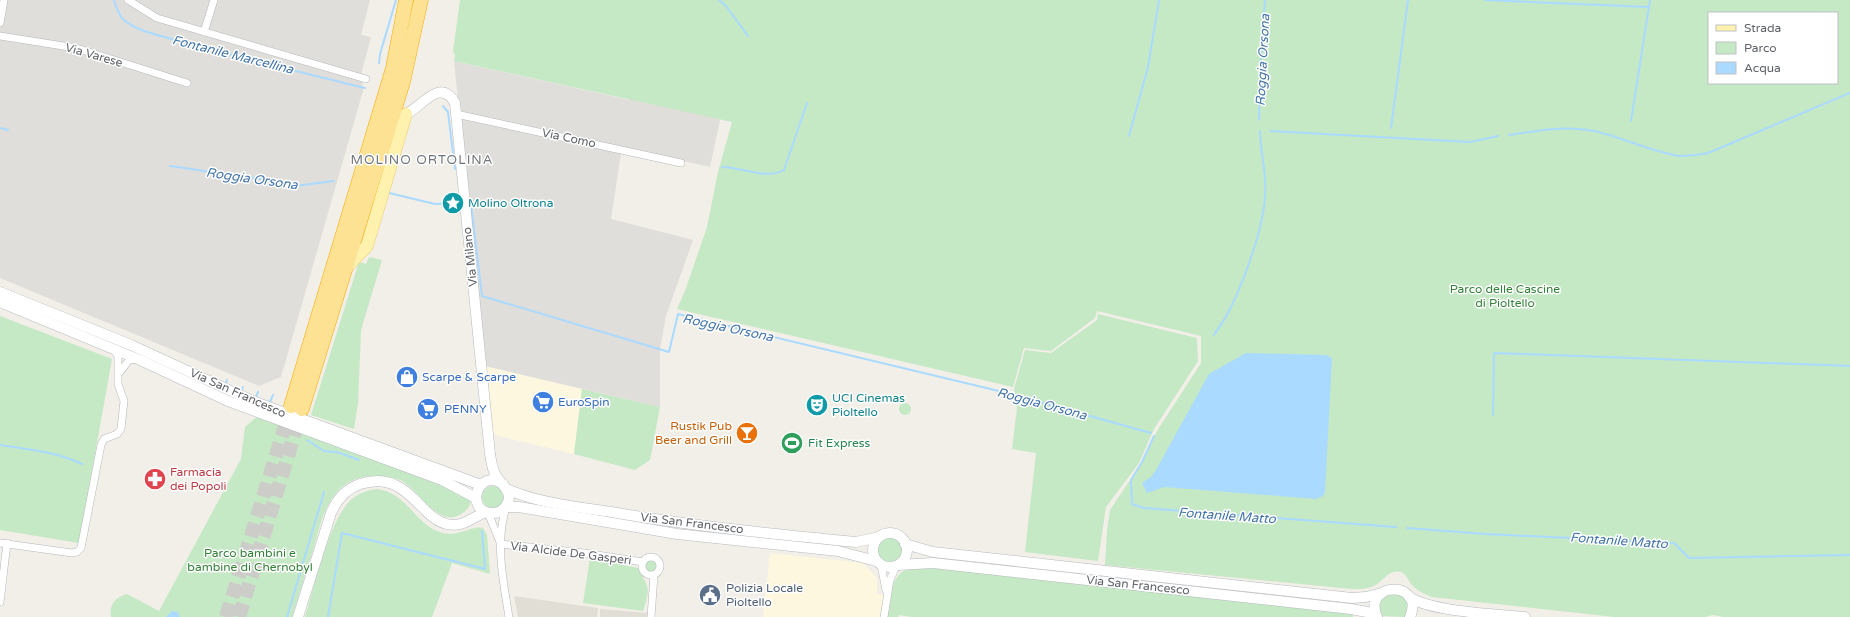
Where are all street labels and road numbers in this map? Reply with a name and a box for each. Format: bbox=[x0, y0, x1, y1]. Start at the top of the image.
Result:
street label: Via Varese bbox=[64, 40, 125, 70]
street label: Via Como bbox=[541, 125, 597, 151]
street label: Via Milano bbox=[460, 227, 480, 287]
street label: Via San Francesco bbox=[188, 365, 288, 421]
street label: Via San Francesco bbox=[640, 510, 744, 536]
street label: Via Alcide De Gasperi bbox=[510, 539, 632, 567]
street label: Via San Francesco bbox=[1086, 573, 1190, 597]

